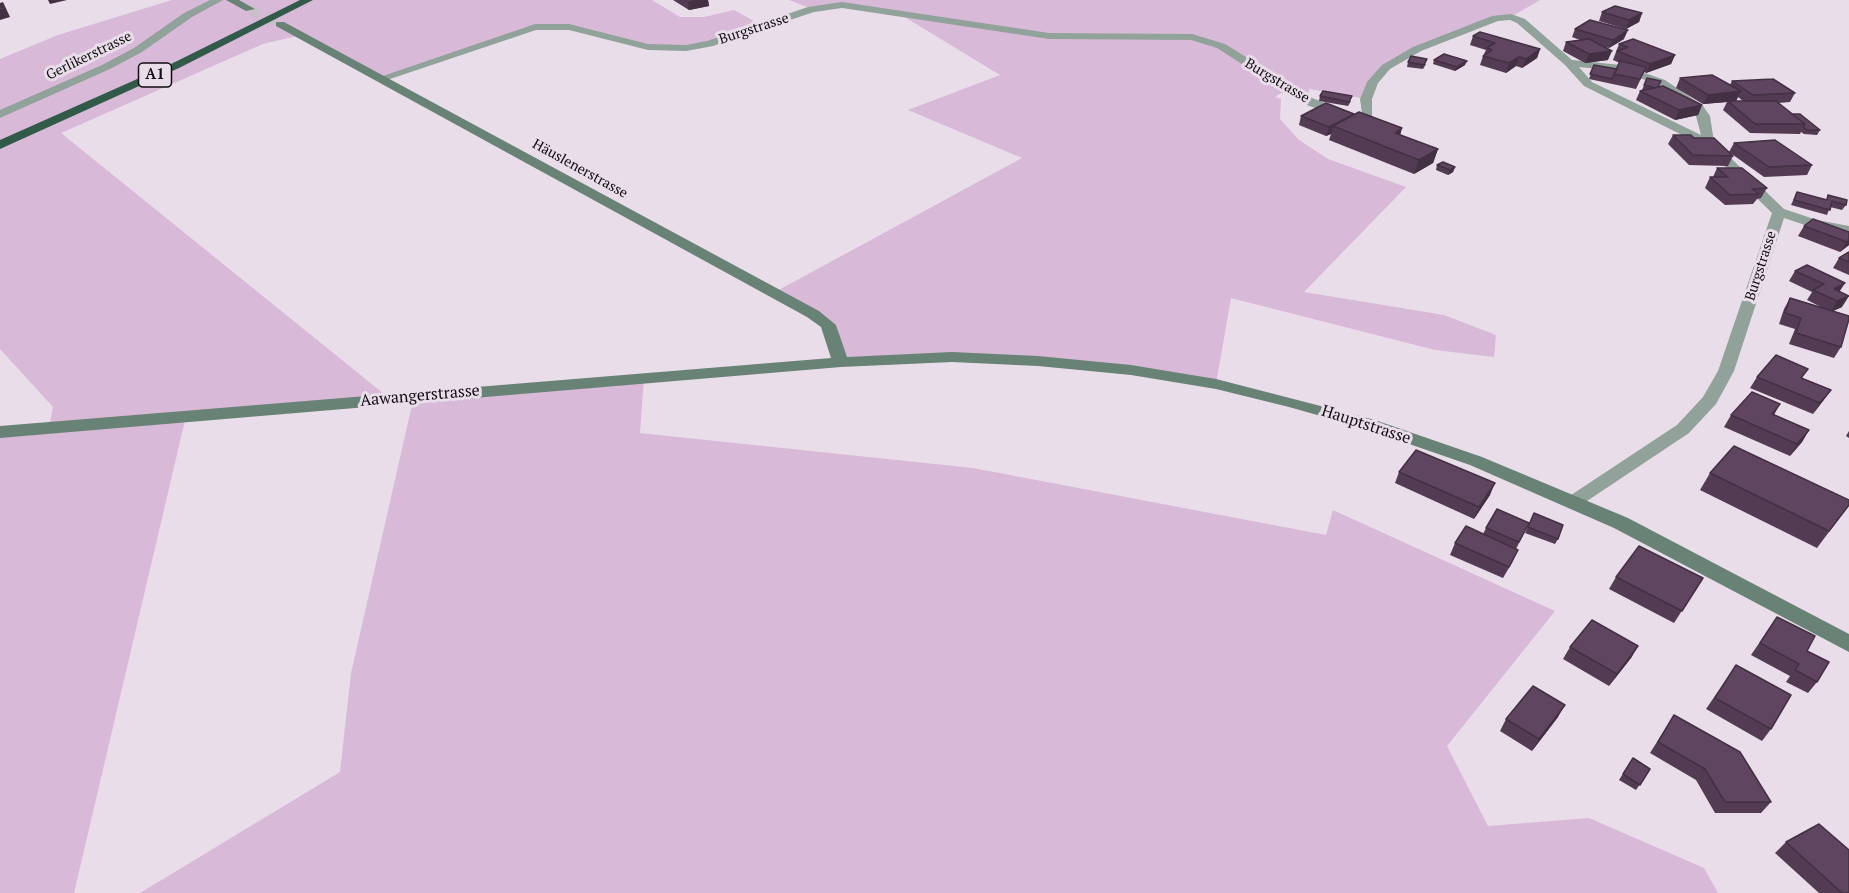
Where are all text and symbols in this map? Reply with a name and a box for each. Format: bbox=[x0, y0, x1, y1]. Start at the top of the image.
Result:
street label: Burgstrasse bbox=[717, 10, 791, 48]
street label: Gerlikerstrasse bbox=[44, 28, 134, 84]
street label: Burgstrasse bbox=[1242, 55, 1312, 107]
road number: A1 bbox=[138, 63, 172, 87]
street label: Häuslenerstrasse bbox=[529, 136, 631, 202]
street label: Burgstrasse bbox=[1742, 229, 1780, 303]
street label: Aawangerstrasse bbox=[359, 381, 481, 411]
street label: Hauptstrasse bbox=[1319, 402, 1413, 448]

